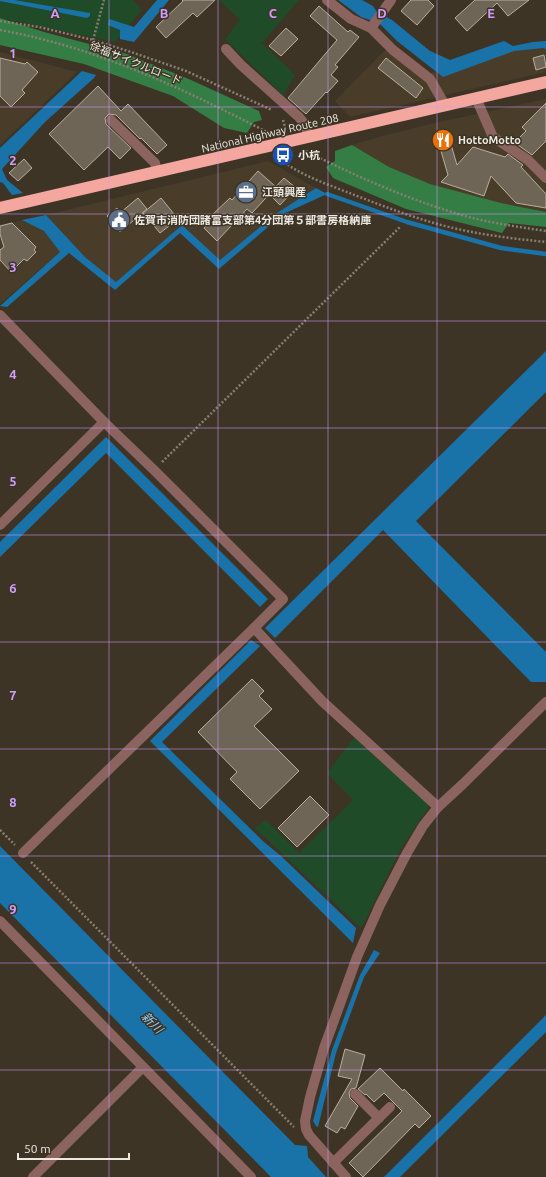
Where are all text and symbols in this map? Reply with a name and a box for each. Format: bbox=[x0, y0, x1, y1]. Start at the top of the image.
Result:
text: A bbox=[50, 6, 60, 20]
text: B bbox=[160, 6, 169, 20]
text: C bbox=[269, 6, 278, 20]
text: D bbox=[377, 6, 387, 20]
text: E bbox=[487, 6, 495, 20]
street label: 徐福サイクルロード bbox=[88, 39, 184, 87]
text: 1 bbox=[9, 46, 17, 60]
street label: National Highway Route 208 bbox=[200, 111, 340, 155]
restaurant icon: HottoMotto bbox=[430, 127, 456, 153]
place label: HottoMotto bbox=[458, 134, 521, 146]
bus stop icon: 小杭 bbox=[270, 142, 296, 168]
place label: 小杭 bbox=[298, 149, 320, 161]
text: 2 bbox=[9, 153, 17, 167]
office icon: 江頭興産 bbox=[233, 179, 259, 205]
place label: 江頭興産 bbox=[262, 186, 306, 198]
public building icon: 佐賀市消防団諸富支部第4分団第５部書房格納庫 bbox=[106, 207, 132, 233]
place label: 佐賀市消防団諸富支部第4分団第５部書房格納庫 bbox=[134, 214, 371, 226]
text: 3 bbox=[9, 260, 17, 274]
text: 4 bbox=[9, 367, 17, 381]
text: 5 bbox=[9, 474, 17, 488]
text: 6 bbox=[9, 581, 17, 595]
text: 7 bbox=[9, 688, 17, 702]
text: 8 bbox=[9, 795, 17, 809]
text: 9 bbox=[9, 902, 17, 916]
water label: 新川 bbox=[139, 1010, 167, 1037]
scale bar bbox=[18, 1135, 129, 1161]
text: 50 m bbox=[24, 1142, 51, 1155]

